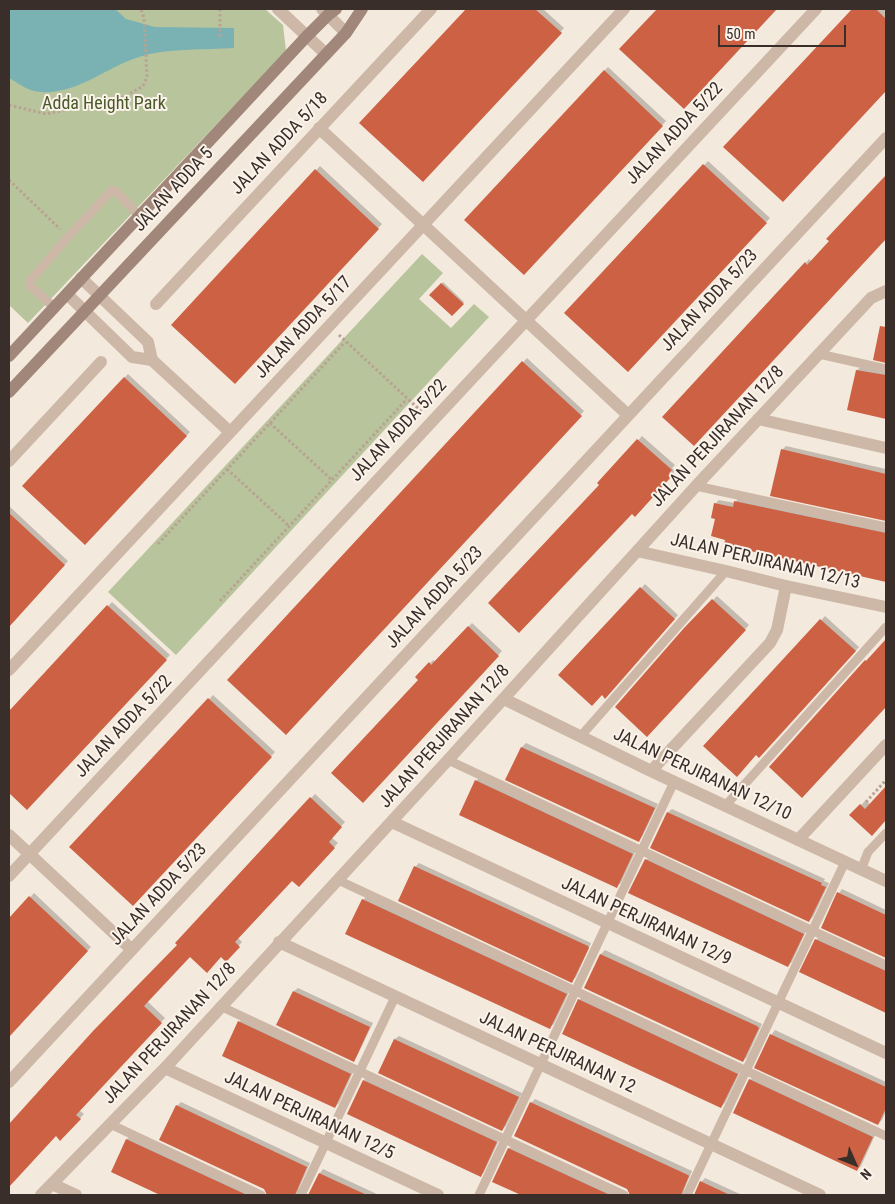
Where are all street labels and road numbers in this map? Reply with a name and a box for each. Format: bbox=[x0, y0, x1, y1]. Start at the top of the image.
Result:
street label: JALAN ADDA 5/22 bbox=[622, 78, 728, 190]
street label: JALAN ADDA 5/18 bbox=[227, 88, 333, 200]
street label: JALAN ADDA 5 bbox=[129, 143, 219, 237]
street label: JALAN ADDA 5/23 bbox=[657, 245, 763, 357]
street label: JALAN ADDA 5/17 bbox=[251, 272, 357, 384]
street label: JALAN PERJIRANAN 12/8 bbox=[647, 362, 789, 512]
street label: JALAN ADDA 5/22 bbox=[346, 375, 452, 487]
street label: JALAN PERJIRANAN 12/13 bbox=[668, 530, 862, 594]
street label: JALAN ADDA 5/23 bbox=[382, 542, 488, 654]
street label: JALAN PERJIRANAN 12/8 bbox=[375, 661, 515, 813]
street label: JALAN ADDA 5/22 bbox=[71, 671, 177, 783]
street label: JALAN PERJIRANAN 12/10 bbox=[609, 724, 795, 826]
street label: JALAN ADDA 5/23 bbox=[106, 839, 212, 951]
street label: JALAN PERJIRANAN 12/9 bbox=[558, 873, 734, 971]
street label: JALAN PERJIRANAN 12/8 bbox=[99, 959, 241, 1109]
street label: JALAN PERJIRANAN 12 bbox=[476, 1007, 638, 1099]
street label: JALAN PERJIRANAN 12/5 bbox=[221, 1067, 397, 1165]

